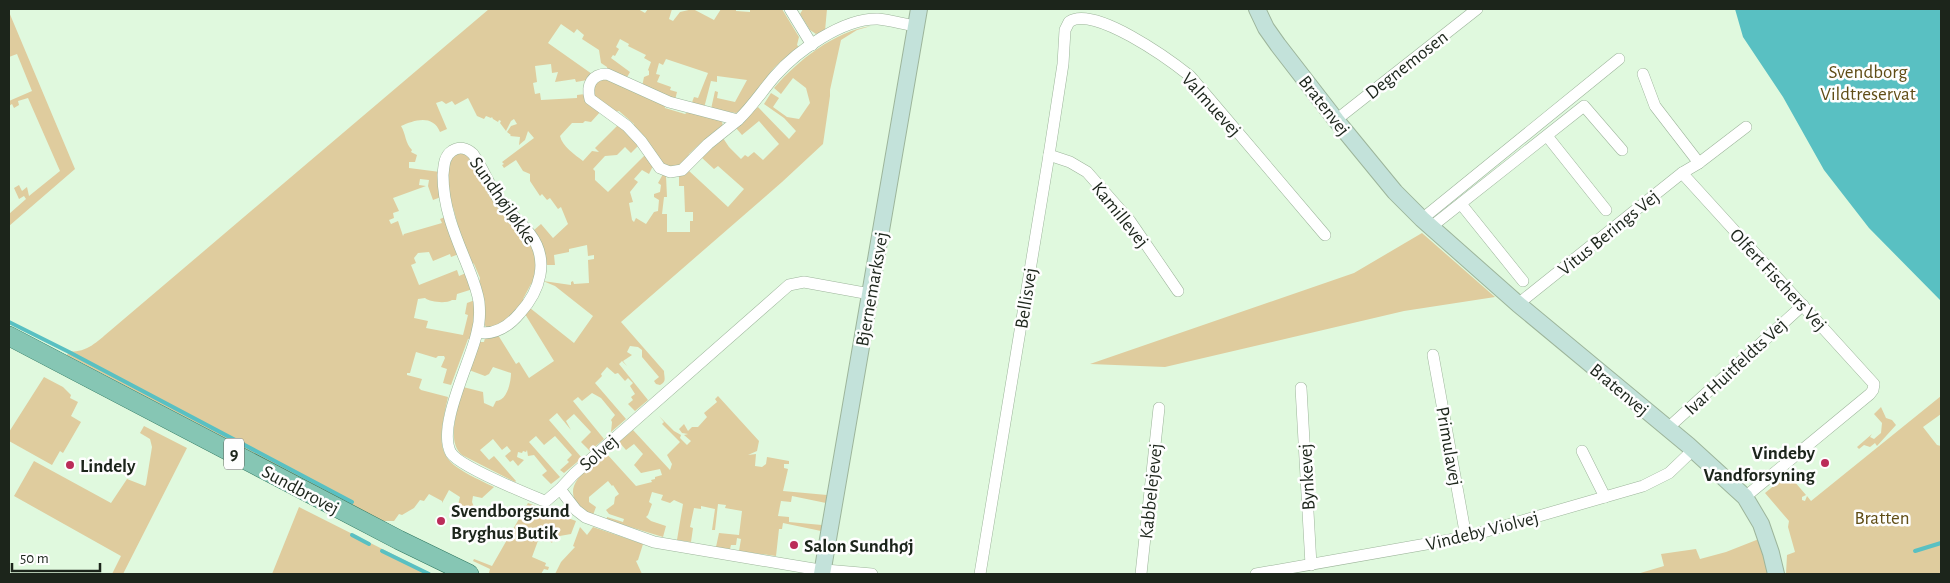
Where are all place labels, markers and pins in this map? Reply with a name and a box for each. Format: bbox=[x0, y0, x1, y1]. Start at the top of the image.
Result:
place label: Vindeby Vandforsyning bbox=[1704, 444, 1815, 485]
place label: Lindely bbox=[80, 457, 136, 476]
marker: Vindeby Vandforsyning bbox=[1819, 457, 1831, 469]
marker: Lindely bbox=[64, 459, 76, 471]
place label: Svendborgsund Bryghus Butik bbox=[451, 502, 570, 543]
marker: Svendborgsund Bryghus Butik bbox=[435, 515, 447, 527]
place label: Salon Sundhøj bbox=[804, 537, 914, 556]
marker: Salon Sundhøj bbox=[788, 539, 800, 551]

